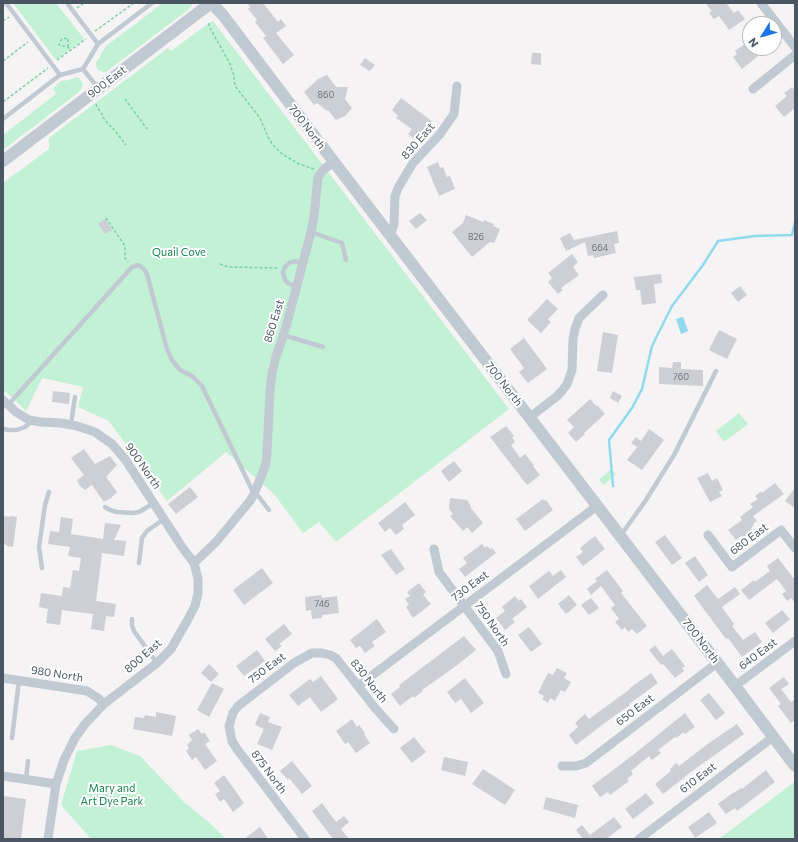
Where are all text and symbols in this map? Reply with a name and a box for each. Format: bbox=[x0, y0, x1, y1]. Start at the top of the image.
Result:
north arrow bbox=[742, 16, 782, 56]
text: N bbox=[745, 36, 760, 50]
street label: 900 East bbox=[85, 63, 129, 101]
house number: 860 bbox=[318, 90, 334, 100]
street label: 700 North bbox=[286, 102, 328, 152]
street label: 830 East bbox=[399, 120, 437, 162]
house number: 826 bbox=[468, 232, 484, 242]
house number: 664 bbox=[592, 243, 608, 253]
park label: Quail Cove bbox=[152, 245, 206, 259]
street label: 860 East bbox=[261, 298, 287, 344]
street label: 700 North bbox=[483, 359, 525, 409]
house number: 760 bbox=[673, 372, 689, 382]
street label: 900 North bbox=[122, 440, 164, 492]
street label: 680 East bbox=[727, 520, 771, 558]
street label: 730 East bbox=[449, 568, 491, 604]
house number: 746 bbox=[314, 599, 330, 609]
street label: 750 North bbox=[472, 599, 512, 649]
street label: 700 North bbox=[680, 616, 722, 666]
street label: 640 East bbox=[736, 635, 780, 673]
street label: 800 East bbox=[122, 636, 164, 676]
street label: 750 East bbox=[246, 650, 288, 686]
street label: 830 North bbox=[348, 656, 390, 706]
street label: 980 North bbox=[30, 663, 84, 685]
street label: 650 East bbox=[613, 691, 657, 729]
street label: 875 North bbox=[248, 748, 290, 796]
street label: 610 East bbox=[677, 760, 719, 796]
park label: Mary and Art Dye Park bbox=[80, 781, 144, 807]

